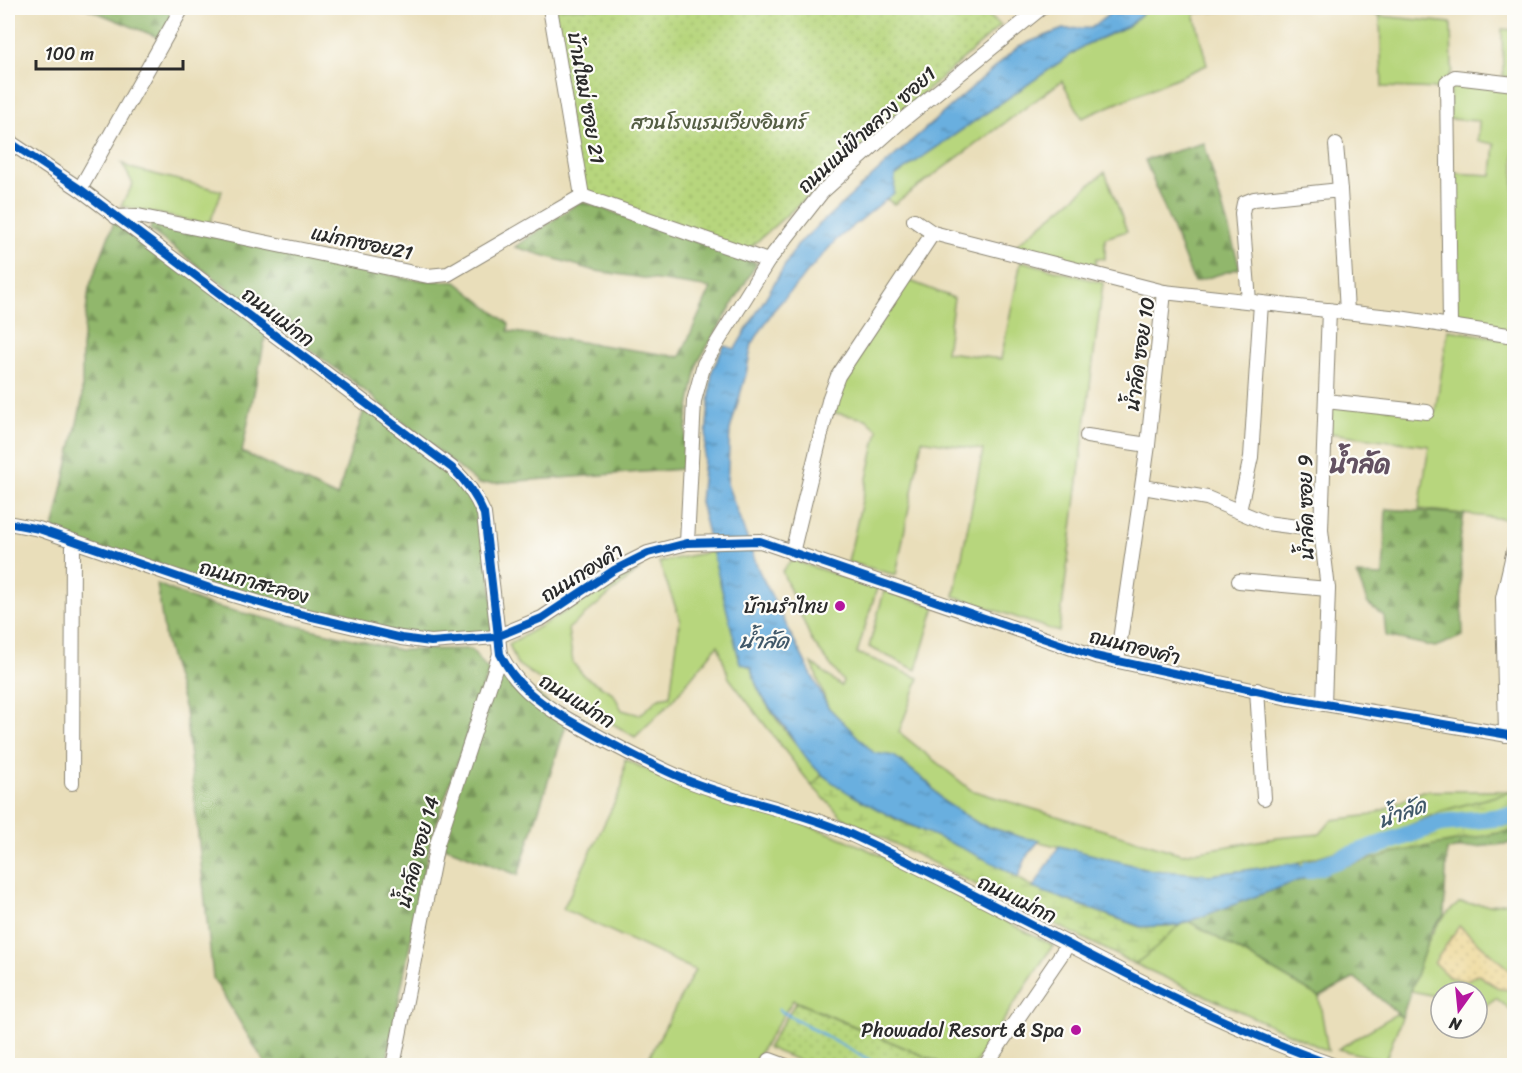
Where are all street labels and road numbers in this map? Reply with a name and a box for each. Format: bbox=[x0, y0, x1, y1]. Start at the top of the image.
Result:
street label: บ้านใหม่ ซอย 21 bbox=[557, 29, 615, 167]
street label: ถนนแม่ฟ้าหลวง ซอย1 bbox=[789, 57, 945, 203]
street label: แม่กกซอย21 bbox=[308, 215, 416, 271]
street label: ถนนแม่กก bbox=[234, 278, 322, 356]
street label: น้ำลัด ซอย 10 bbox=[1115, 295, 1165, 413]
street label: น้ำลัด ซอย 9 bbox=[1288, 454, 1324, 560]
street label: ถนนกองคำ bbox=[533, 534, 631, 612]
street label: ถนนกาสะลอง bbox=[195, 550, 313, 614]
street label: ถนนกองคำ bbox=[1086, 619, 1184, 675]
street label: ถนนแม่กก bbox=[532, 664, 622, 738]
street label: น้ำลัด ซอย 14 bbox=[386, 792, 450, 912]
street label: ถนนแม่กก bbox=[971, 865, 1063, 933]

